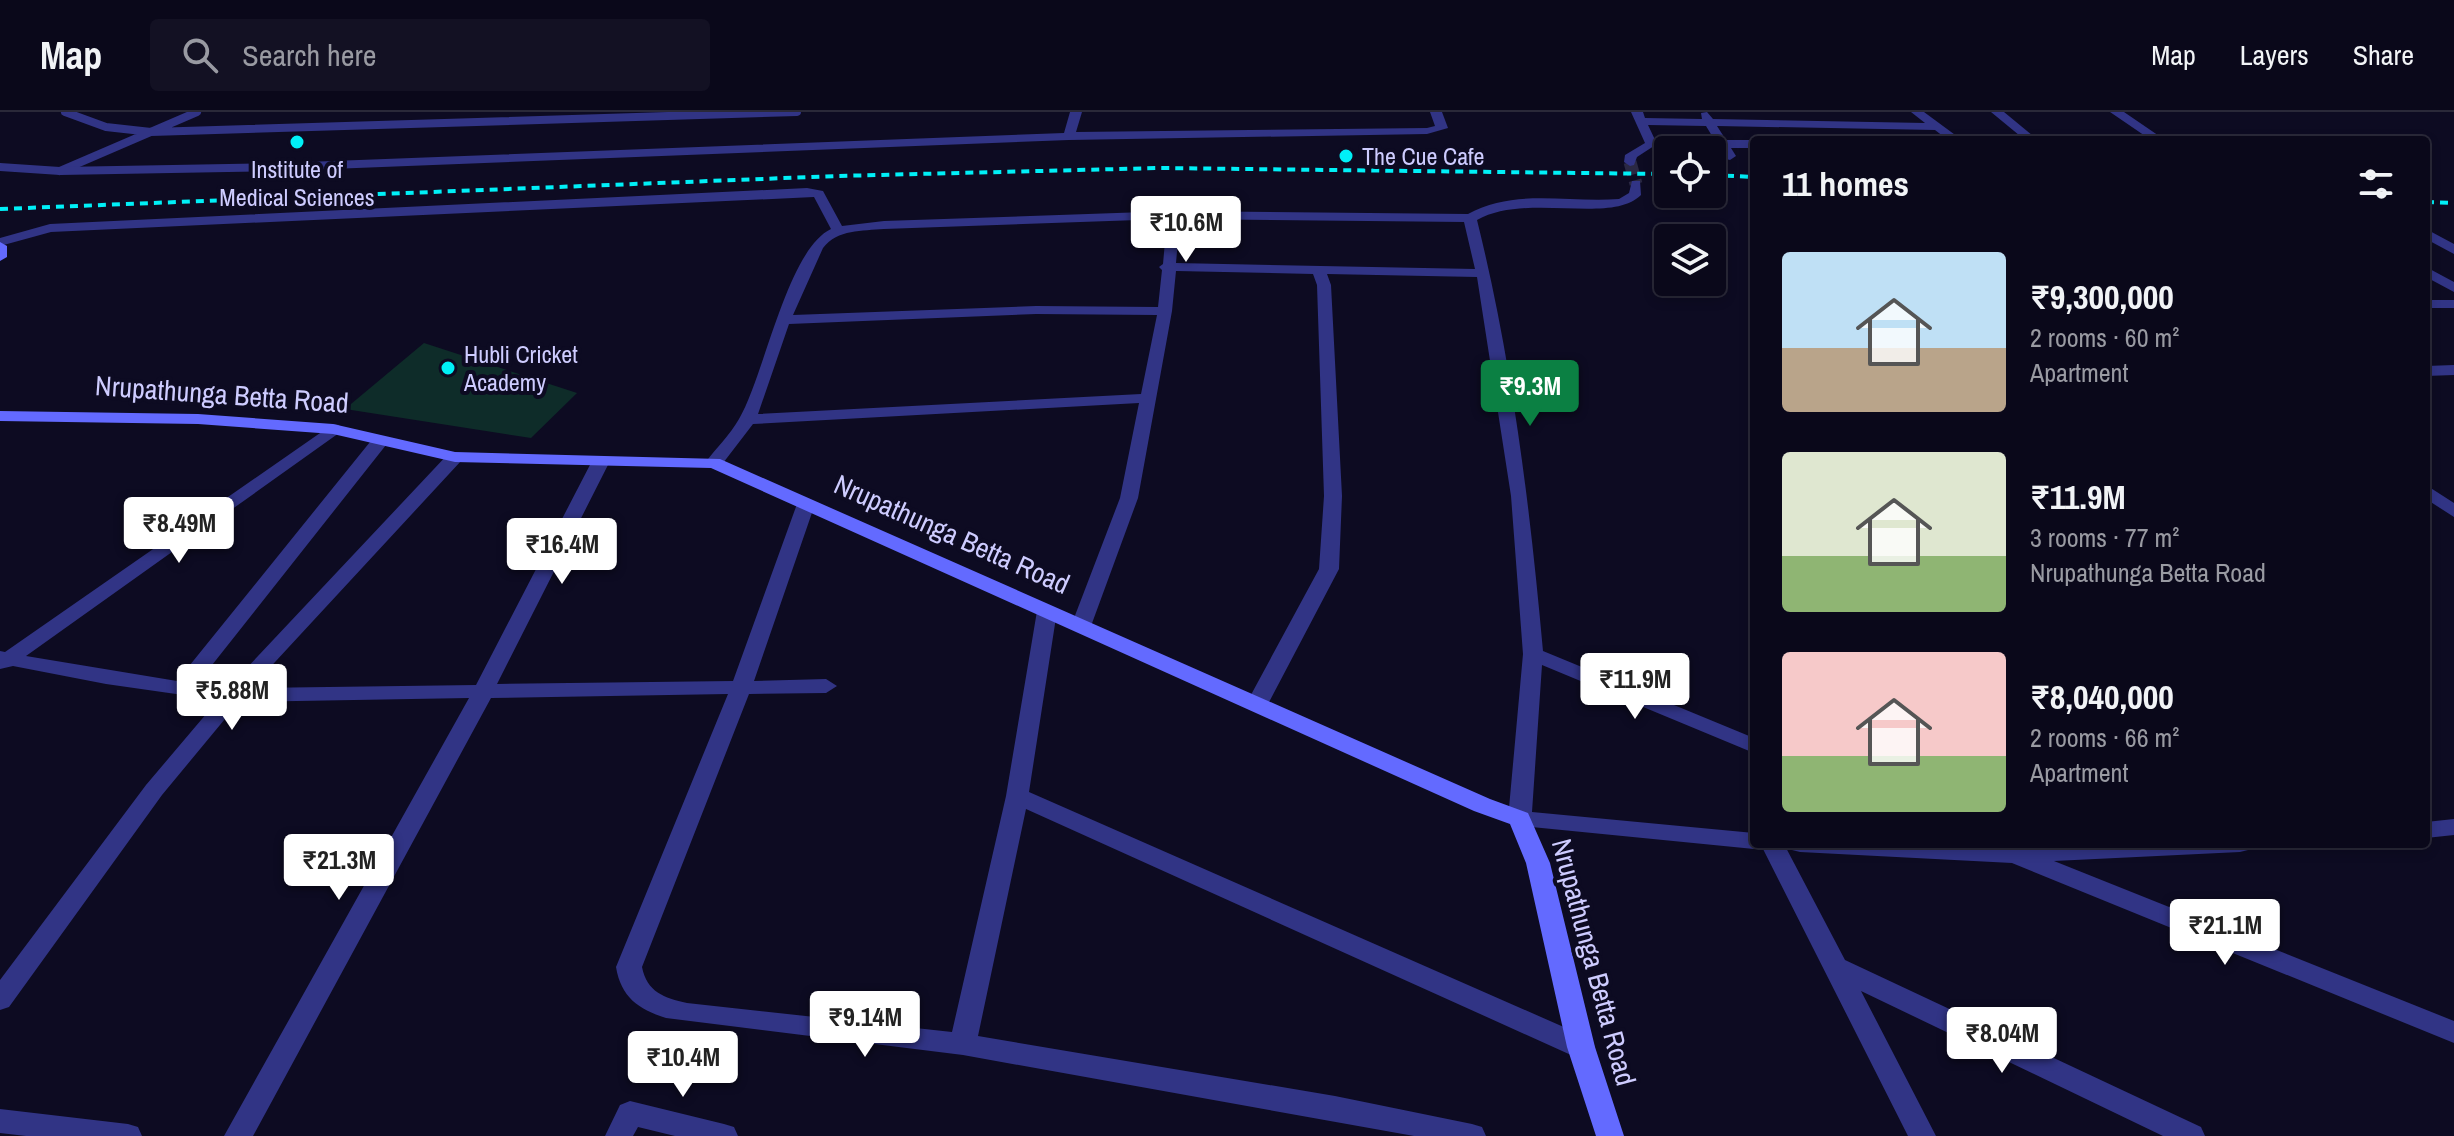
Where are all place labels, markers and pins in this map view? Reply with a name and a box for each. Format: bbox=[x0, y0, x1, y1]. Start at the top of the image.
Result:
marker: Institute of Medical Sciences bbox=[288, 133, 306, 151]
place label: The Cue Cafe bbox=[1362, 140, 1485, 172]
marker: The Cue Cafe bbox=[1337, 147, 1355, 165]
place label: Institute of Medical Sciences bbox=[219, 153, 375, 213]
pin: ₹10.6M bbox=[1121, 196, 1251, 264]
place label: Hubli Cricket Academy bbox=[463, 338, 578, 398]
marker: Hubli Cricket Academy bbox=[439, 359, 457, 377]
pin: ₹9.3M bbox=[1474, 360, 1586, 428]
pin: ₹8.49M bbox=[114, 497, 244, 565]
pin: ₹16.4M bbox=[497, 518, 627, 586]
pin: ₹11.9M bbox=[1570, 653, 1700, 721]
pin: ₹5.88M bbox=[167, 664, 297, 732]
pin: ₹21.3M bbox=[274, 834, 404, 902]
pin: ₹21.1M bbox=[2160, 899, 2290, 967]
pin: ₹9.14M bbox=[800, 991, 930, 1059]
pin: ₹8.04M bbox=[1937, 1007, 2067, 1075]
pin: ₹10.4M bbox=[618, 1031, 748, 1099]

